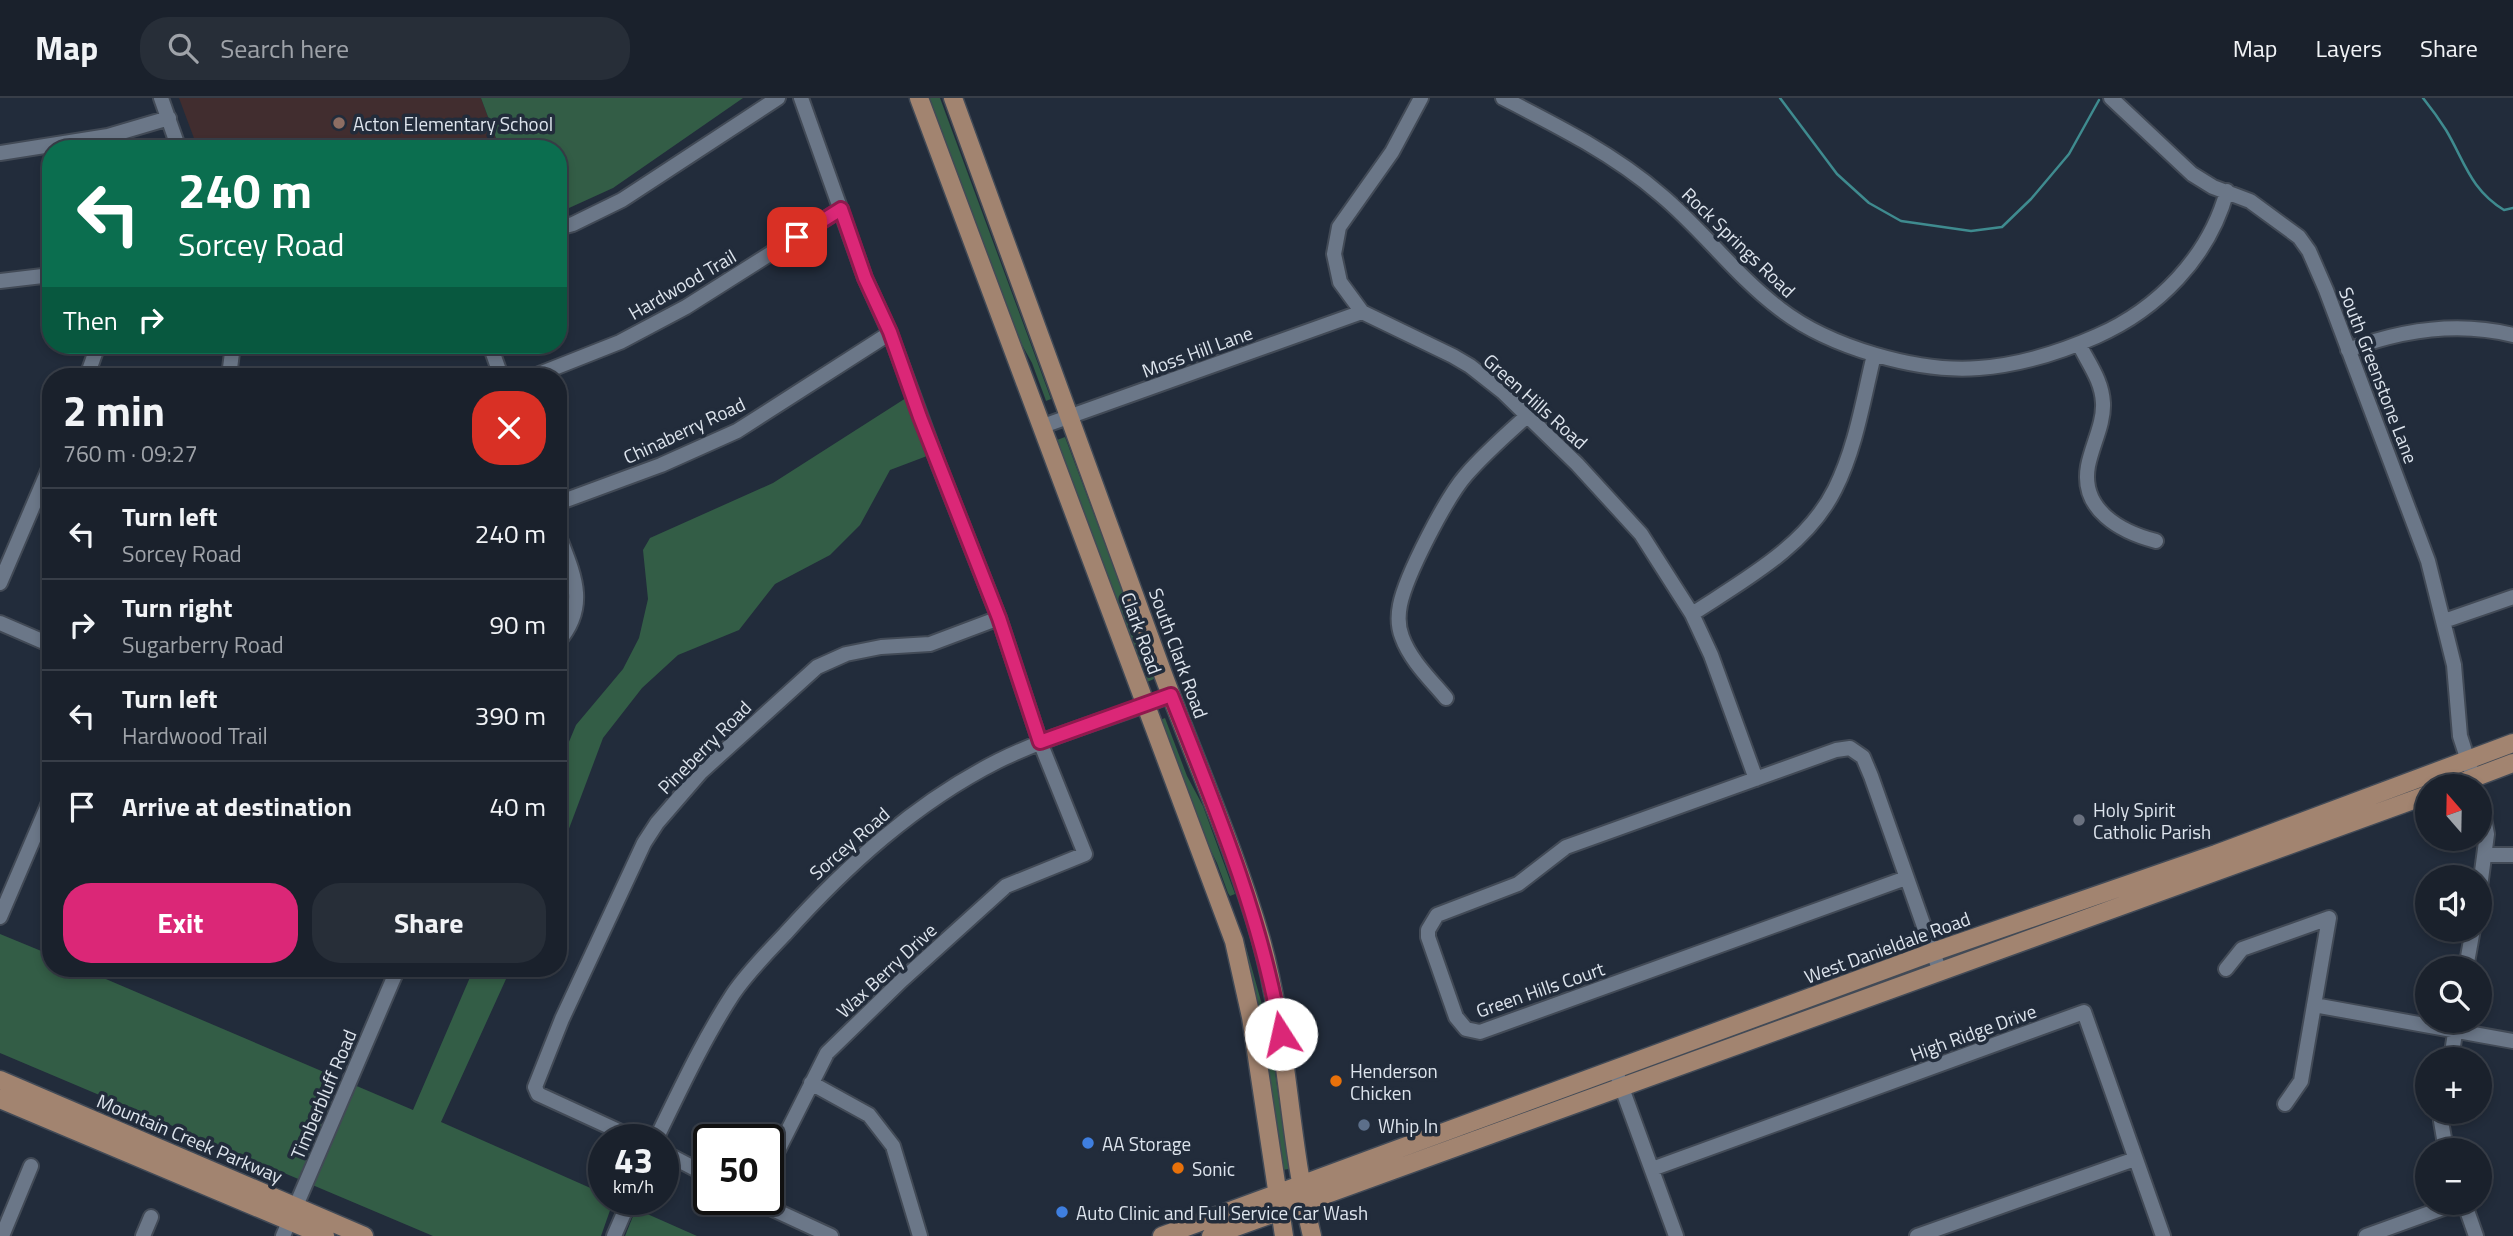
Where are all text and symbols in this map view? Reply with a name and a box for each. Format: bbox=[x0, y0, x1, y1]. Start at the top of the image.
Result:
search box bbox=[140, 17, 630, 80]
text: Map bbox=[35, 23, 98, 73]
icon: search bbox=[164, 29, 202, 67]
text: Search here bbox=[220, 29, 349, 68]
text: Map bbox=[2233, 30, 2278, 66]
text: Layers bbox=[2316, 30, 2382, 66]
text: Share bbox=[2420, 30, 2478, 66]
place label: Acton Elementary School bbox=[353, 109, 553, 138]
marker: Acton Elementary School bbox=[331, 115, 347, 131]
text: 240 m bbox=[178, 152, 312, 227]
icon: left bbox=[63, 168, 154, 259]
street label: Rock Springs Road bbox=[1676, 180, 1802, 304]
pin bbox=[767, 207, 827, 267]
icon: arrive bbox=[778, 218, 816, 256]
text: Sorcey Road bbox=[178, 220, 344, 268]
street label: Hardwood Trail bbox=[623, 241, 741, 327]
street label: South Greenstone Lane bbox=[2332, 283, 2426, 467]
text: Then bbox=[63, 301, 118, 340]
icon: right bbox=[132, 301, 170, 339]
street label: Moss Hill Lane bbox=[1137, 318, 1257, 384]
street label: Green Hills Road bbox=[1477, 346, 1595, 456]
text: 2 min bbox=[63, 378, 165, 442]
street label: Chinaberry Road bbox=[618, 389, 750, 471]
button: close bbox=[472, 391, 546, 465]
text: 760 m · 09:27 bbox=[63, 436, 198, 471]
text: Turn left bbox=[122, 497, 217, 536]
text: 240 m bbox=[475, 514, 546, 553]
icon: left bbox=[63, 515, 101, 553]
text: Sorcey Road bbox=[122, 536, 242, 571]
street label: South Clark Road bbox=[1142, 584, 1216, 722]
text: Turn right bbox=[122, 588, 233, 627]
street label: Clark Road bbox=[1114, 588, 1170, 678]
text: 90 m bbox=[489, 605, 546, 644]
icon: right bbox=[63, 606, 101, 644]
text: Sugarberry Road bbox=[122, 627, 284, 662]
text: Turn left bbox=[122, 679, 217, 718]
street label: Pineberry Road bbox=[650, 693, 758, 801]
text: 390 m bbox=[475, 696, 546, 735]
icon: left bbox=[63, 697, 101, 735]
text: Hardwood Trail bbox=[122, 718, 268, 753]
north arrow bbox=[2415, 774, 2492, 850]
map controls bbox=[2415, 774, 2492, 1215]
text: Arrive at destination bbox=[122, 787, 352, 826]
text: 40 m bbox=[489, 787, 546, 826]
icon: arrive bbox=[63, 788, 101, 826]
place label: Holy Spirit Catholic Parish bbox=[2093, 795, 2211, 846]
street label: Sorcey Road bbox=[802, 800, 896, 886]
marker: Holy Spirit Catholic Parish bbox=[2071, 812, 2087, 828]
button: sound bbox=[2415, 865, 2492, 942]
button: Exit bbox=[63, 883, 298, 963]
button: Share bbox=[312, 883, 546, 963]
street label: West Danieldale Road bbox=[1800, 903, 1974, 991]
street label: Wax Berry Drive bbox=[829, 916, 943, 1024]
street label: Green Hills Court bbox=[1472, 953, 1608, 1025]
button: search bbox=[2415, 956, 2492, 1033]
street label: High Ridge Drive bbox=[1906, 996, 2040, 1068]
position arrow bbox=[1244, 997, 1318, 1071]
street label: Timberbluff Road bbox=[283, 1025, 363, 1163]
button: + bbox=[2415, 1047, 2492, 1124]
place label: Henderson Chicken bbox=[1350, 1056, 1438, 1107]
marker: Henderson Chicken bbox=[1328, 1073, 1344, 1089]
street label: Mountain Creek Parkway bbox=[93, 1086, 287, 1190]
place label: Whip In bbox=[1378, 1111, 1438, 1140]
marker: Whip In bbox=[1356, 1117, 1372, 1133]
speed limit sign: 50 bbox=[693, 1124, 784, 1215]
place label: AA Storage bbox=[1102, 1129, 1191, 1158]
text: 43 bbox=[614, 1133, 653, 1187]
marker: AA Storage bbox=[1080, 1135, 1096, 1151]
button: − bbox=[2415, 1138, 2492, 1215]
place label: Sonic bbox=[1192, 1154, 1235, 1183]
marker: Sonic bbox=[1170, 1160, 1186, 1176]
text: km/h bbox=[613, 1173, 654, 1200]
place label: Auto Clinic and Full Service Car Wash bbox=[1076, 1198, 1368, 1227]
marker: Auto Clinic and Full Service Car Wash bbox=[1054, 1204, 1070, 1220]

